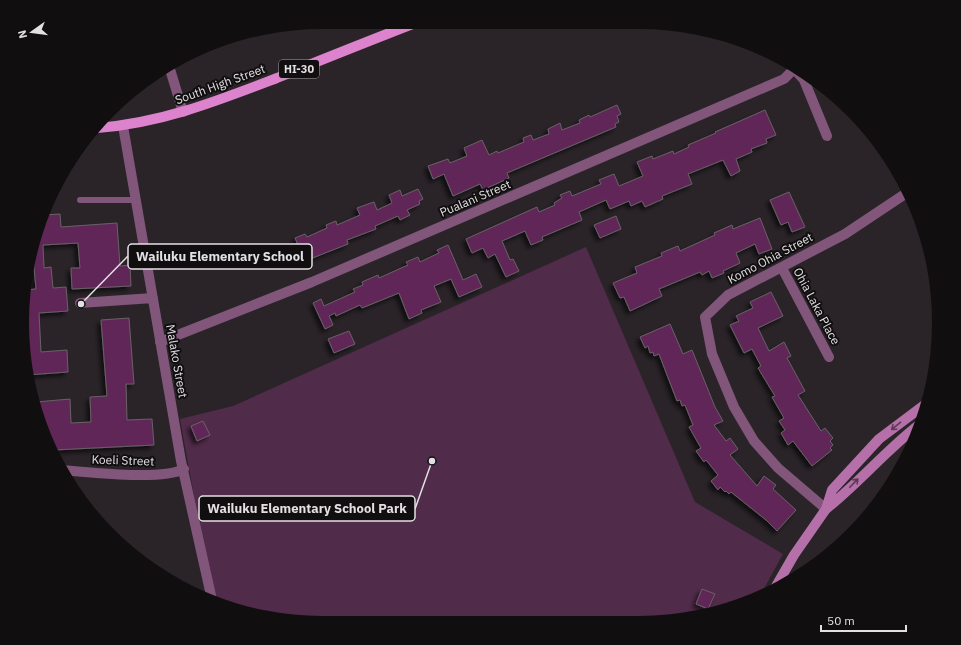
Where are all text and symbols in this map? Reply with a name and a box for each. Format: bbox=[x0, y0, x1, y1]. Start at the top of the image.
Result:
north arrow bbox=[12, 12, 52, 52]
text: N bbox=[15, 29, 30, 40]
road number: HI-30 bbox=[279, 60, 319, 78]
street label: South High Street bbox=[173, 61, 267, 107]
street label: Pualani Street bbox=[437, 176, 513, 220]
street label: Komo Ohia Street bbox=[725, 229, 815, 287]
callout: Wailuku Elementary School bbox=[128, 244, 312, 269]
text: Wailuku Elementary School bbox=[136, 248, 304, 265]
street label: Ohia Laka Place bbox=[790, 265, 844, 347]
street label: Malako Street bbox=[163, 323, 191, 399]
one-way arrow bbox=[890, 422, 901, 431]
street label: Koeli Street bbox=[91, 451, 155, 469]
one-way arrow bbox=[850, 478, 859, 488]
callout: Wailuku Elementary School Park bbox=[199, 496, 415, 521]
text: Wailuku Elementary School Park bbox=[207, 500, 407, 517]
scale bar bbox=[821, 607, 906, 633]
text: 50 m bbox=[827, 613, 855, 628]

